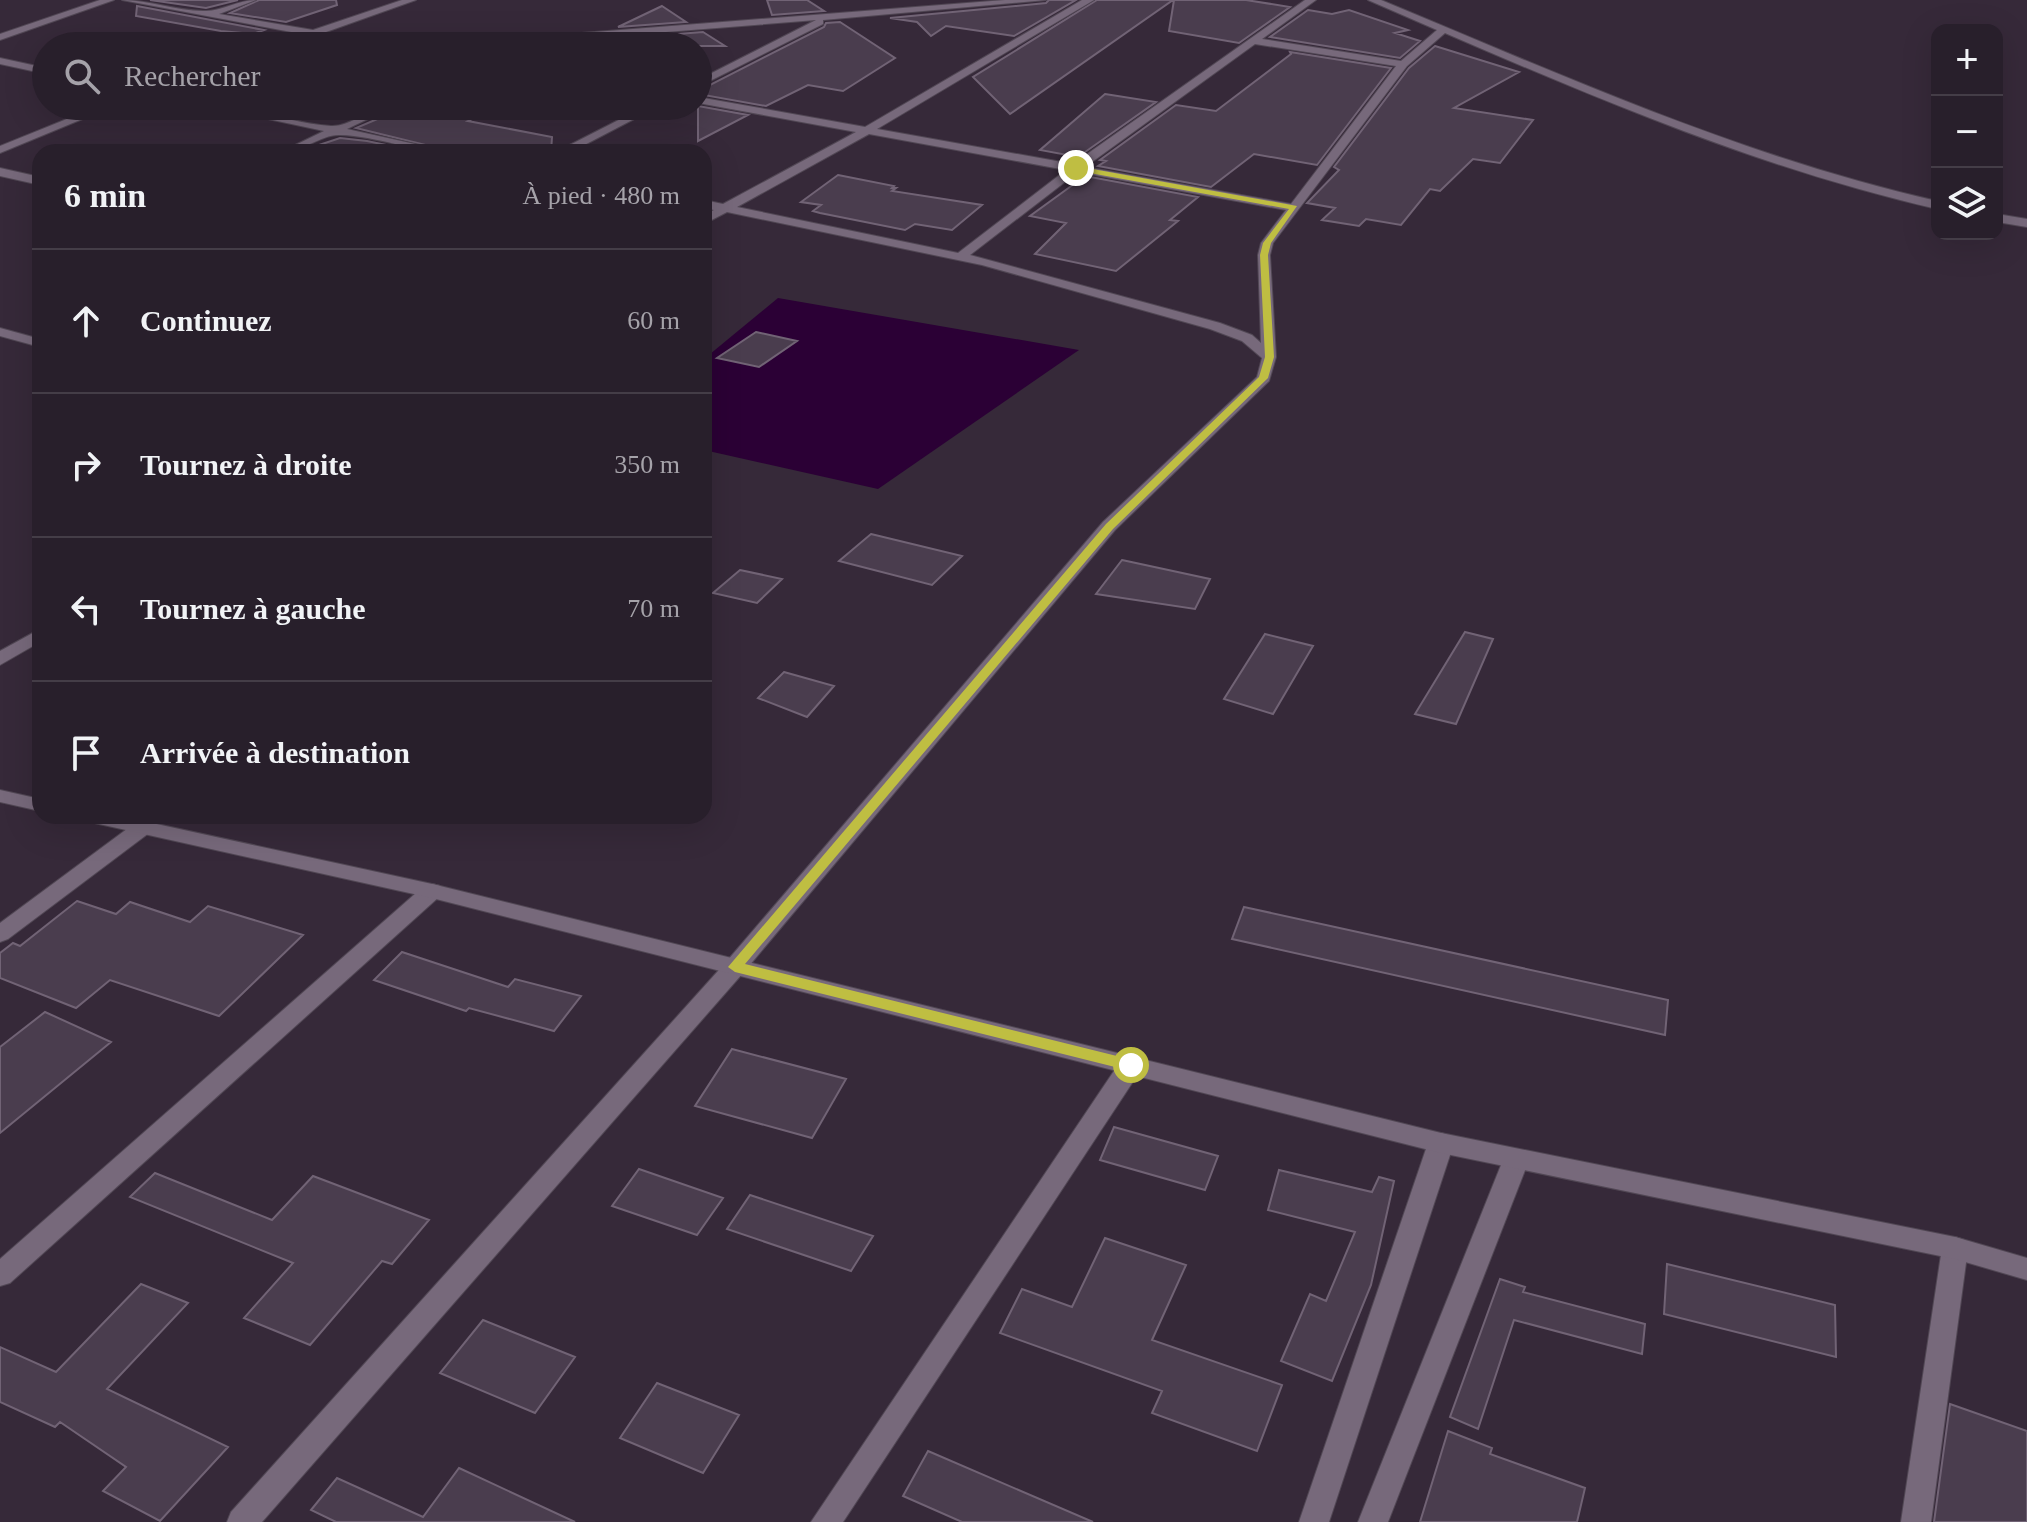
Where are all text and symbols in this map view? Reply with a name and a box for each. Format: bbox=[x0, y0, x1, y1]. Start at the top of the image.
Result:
map controls bbox=[1931, 24, 2003, 240]
button: + bbox=[1931, 24, 2003, 96]
search box bbox=[32, 32, 712, 120]
icon: search bbox=[60, 54, 104, 98]
text: Rechercher bbox=[124, 59, 261, 92]
button: − bbox=[1931, 96, 2003, 168]
route end bbox=[1058, 150, 1094, 186]
button: layers bbox=[1931, 168, 2003, 240]
text: 6 min bbox=[64, 177, 146, 214]
text: À pied · 480 m bbox=[523, 181, 680, 210]
icon: ahead bbox=[64, 299, 108, 343]
text: Continuez bbox=[140, 304, 272, 337]
text: 60 m bbox=[627, 306, 680, 335]
icon: right bbox=[64, 443, 108, 487]
text: Tournez à droite bbox=[140, 448, 352, 481]
text: 350 m bbox=[614, 450, 680, 479]
icon: left bbox=[64, 587, 108, 631]
text: Tournez à gauche bbox=[140, 592, 366, 625]
text: 70 m bbox=[627, 594, 680, 623]
icon: arrive bbox=[64, 731, 108, 775]
text: Arrivée à destination bbox=[140, 736, 410, 769]
route start bbox=[1113, 1047, 1149, 1083]

